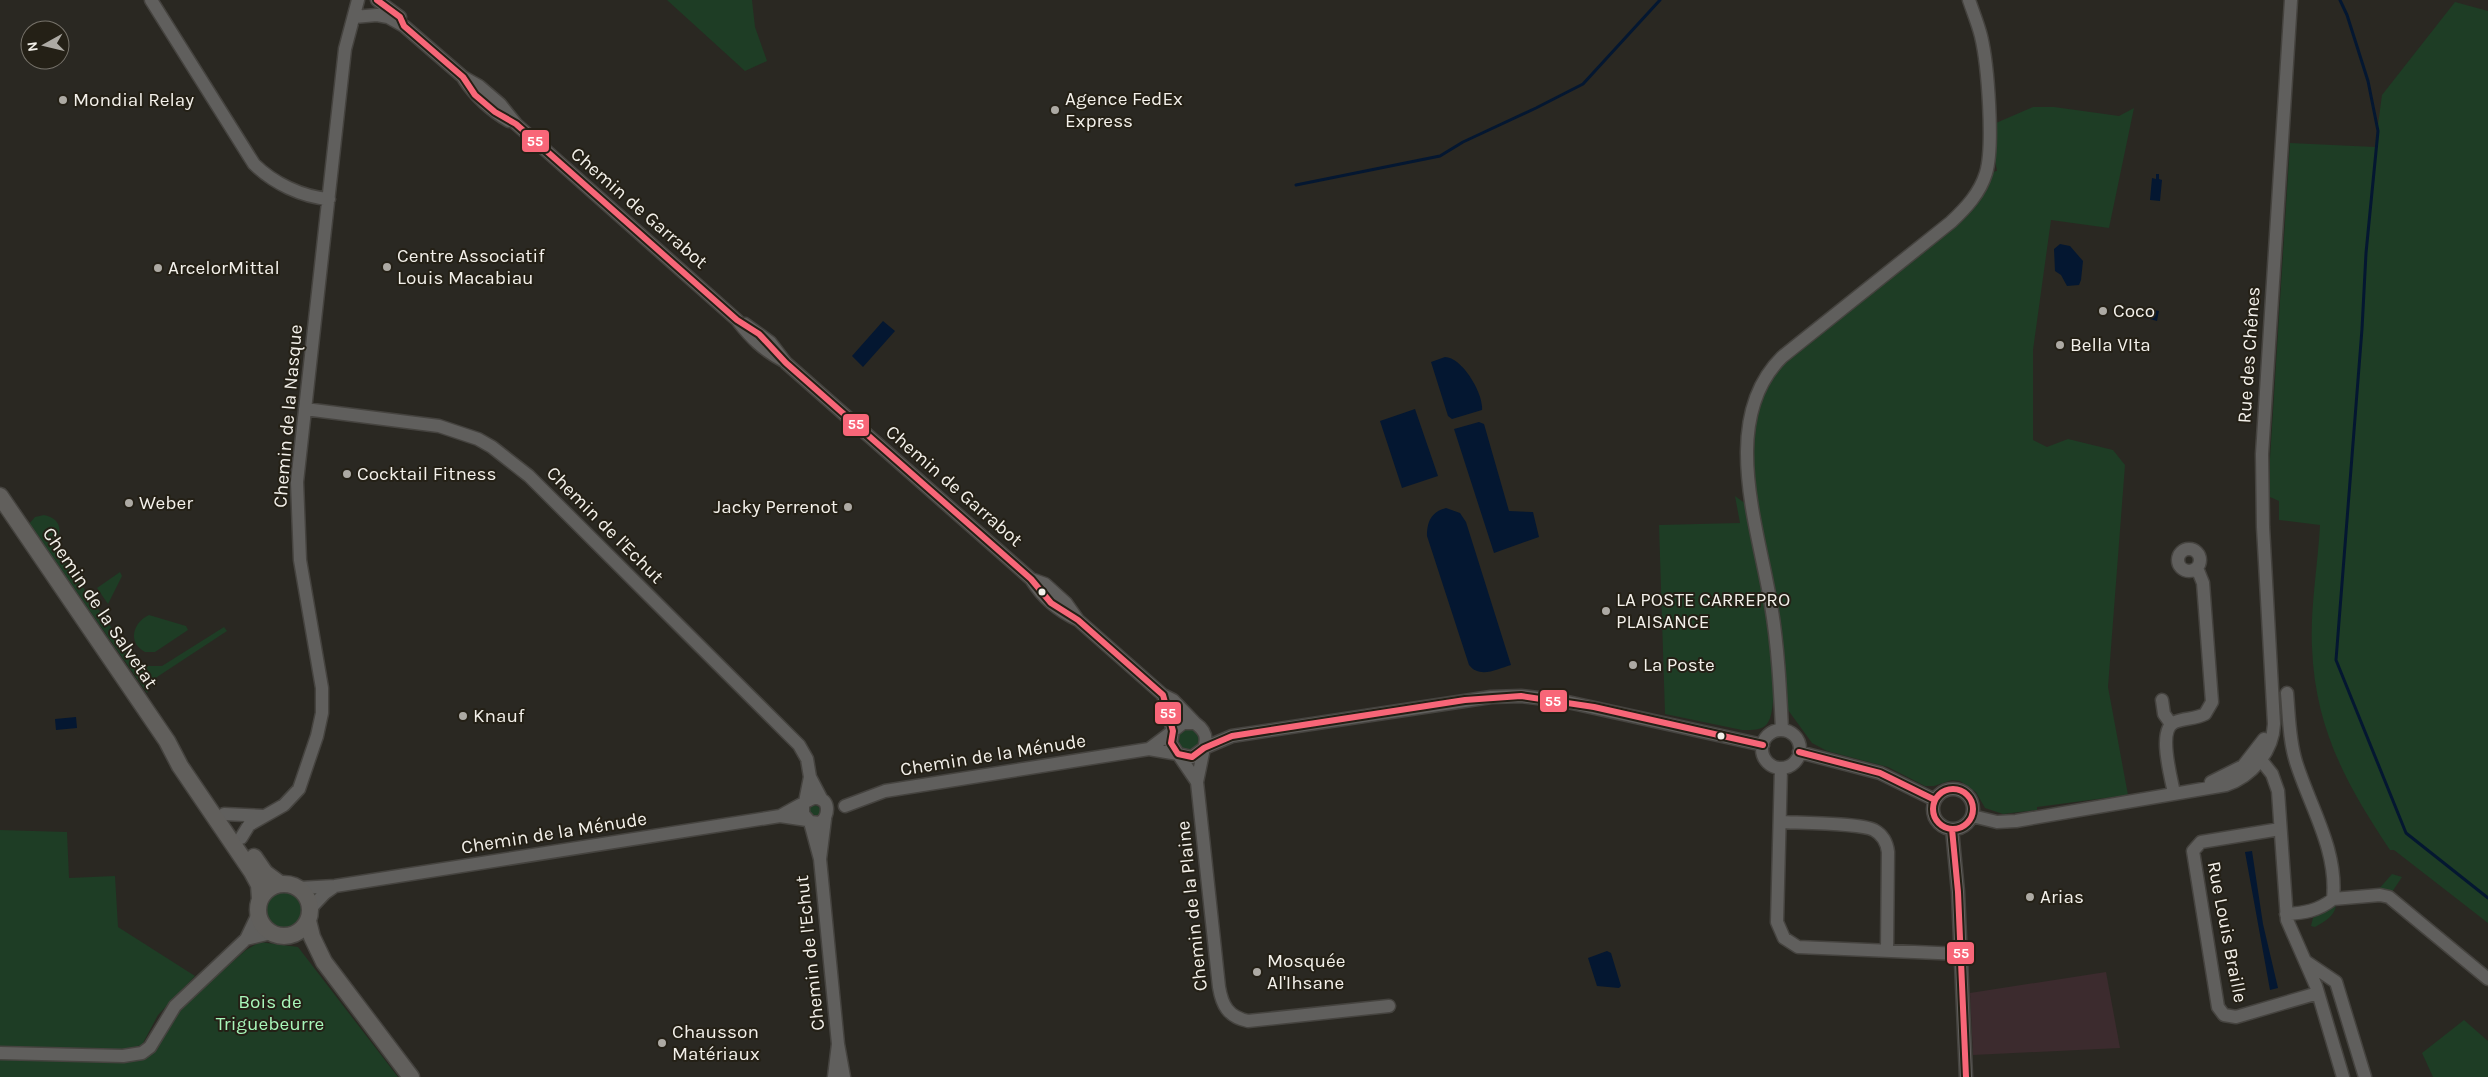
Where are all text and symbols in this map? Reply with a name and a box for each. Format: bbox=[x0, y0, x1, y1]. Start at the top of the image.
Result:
north arrow bbox=[20, 20, 70, 70]
text: N bbox=[24, 41, 42, 53]
place label: Agence FedEx Express bbox=[1065, 88, 1183, 132]
place label: Mondial Relay bbox=[73, 89, 194, 111]
marker: Mondial Relay bbox=[57, 94, 69, 106]
marker: Agence FedEx Express bbox=[1049, 104, 1061, 116]
line badge: 55 bbox=[521, 129, 550, 153]
text: 55 bbox=[527, 133, 543, 150]
street label: Chemin de Garrabot bbox=[566, 143, 712, 273]
place label: Centre Associatif Louis Macabiau bbox=[397, 245, 545, 289]
place label: ArcelorMittal bbox=[168, 257, 280, 279]
marker: Centre Associatif Louis Macabiau bbox=[381, 261, 393, 273]
marker: ArcelorMittal bbox=[152, 262, 164, 274]
street label: Rue des Chênes bbox=[2233, 286, 2265, 424]
place label: Coco bbox=[2113, 300, 2155, 322]
marker: Coco bbox=[2097, 305, 2109, 317]
street label: Chemin de la Nasque bbox=[269, 323, 307, 509]
place label: Bella VIta bbox=[2070, 334, 2151, 356]
marker: Bella VIta bbox=[2054, 339, 2066, 351]
line badge: 55 bbox=[842, 413, 870, 437]
text: 55 bbox=[848, 416, 864, 433]
street label: Chemin de Garrabot bbox=[881, 421, 1027, 551]
street label: Chemin de l'Echut bbox=[542, 462, 668, 588]
place label: Cocktail Fitness bbox=[357, 463, 497, 485]
marker: Cocktail Fitness bbox=[341, 468, 353, 480]
place label: Weber bbox=[139, 492, 193, 514]
place label: Jacky Perrenot bbox=[714, 496, 838, 518]
marker: Weber bbox=[123, 497, 135, 509]
marker: Jacky Perrenot bbox=[842, 501, 854, 513]
street label: Chemin de la Salvetat bbox=[38, 523, 162, 693]
unlabelled marker bbox=[1037, 587, 1047, 597]
place label: LA POSTE CARREPRO PLAISANCE bbox=[1616, 589, 1790, 633]
marker: LA POSTE CARREPRO PLAISANCE bbox=[1600, 605, 1612, 617]
place label: La Poste bbox=[1643, 654, 1715, 676]
marker: La Poste bbox=[1627, 659, 1639, 671]
line badge: 55 bbox=[1539, 689, 1568, 713]
text: 55 bbox=[1545, 693, 1561, 710]
line badge: 55 bbox=[1154, 701, 1182, 725]
place label: Knauf bbox=[473, 705, 525, 727]
text: 55 bbox=[1160, 705, 1176, 722]
marker: Knauf bbox=[457, 710, 469, 722]
street label: Chemin de la Ménude bbox=[898, 729, 1088, 781]
unlabelled marker bbox=[1716, 731, 1726, 741]
street label: Chemin de la Ménude bbox=[459, 807, 649, 859]
street label: Chemin de la Plaine bbox=[1172, 820, 1212, 992]
street label: Rue Louis Braille bbox=[2203, 859, 2251, 1005]
street label: Chemin de l'Echut bbox=[791, 874, 829, 1032]
place label: Arias bbox=[2040, 886, 2084, 908]
marker: Arias bbox=[2024, 891, 2036, 903]
line badge: 55 bbox=[1946, 941, 1975, 965]
text: 55 bbox=[1953, 945, 1969, 962]
place label: Mosquée Al'Ihsane bbox=[1267, 950, 1346, 994]
marker: Mosquée Al'Ihsane bbox=[1251, 966, 1263, 978]
park label: Bois de Triguebeurre bbox=[216, 991, 324, 1035]
place label: Chausson Matériaux bbox=[672, 1021, 760, 1065]
marker: Chausson Matériaux bbox=[656, 1037, 668, 1049]

